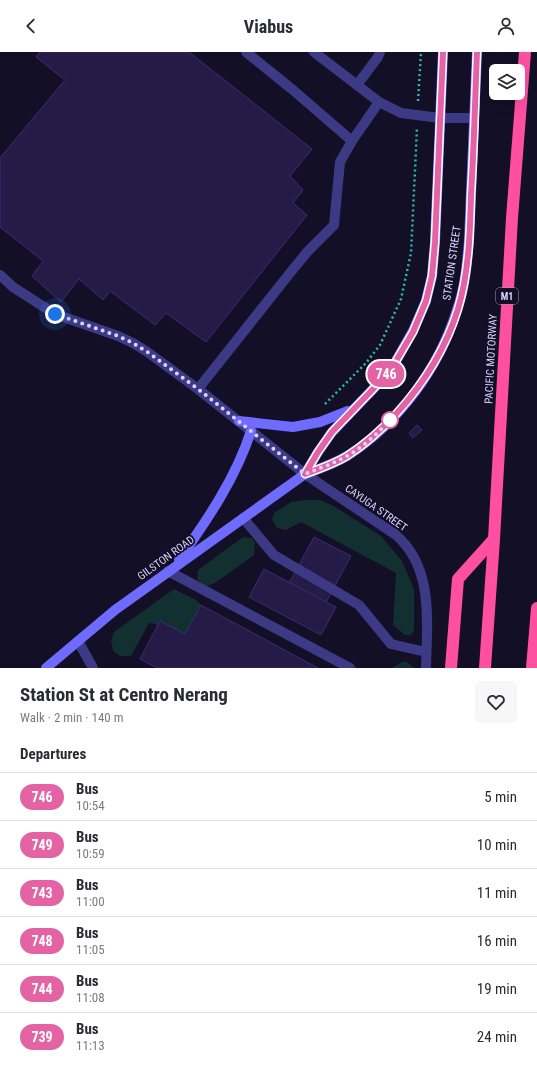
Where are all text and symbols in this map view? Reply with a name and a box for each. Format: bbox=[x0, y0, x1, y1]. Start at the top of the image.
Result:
icon: back bbox=[20, 15, 42, 37]
icon: person bbox=[495, 15, 517, 37]
text: Viabus bbox=[244, 16, 293, 37]
map controls bbox=[489, 64, 525, 100]
button: layers bbox=[489, 64, 525, 100]
street label: STATION STREET bbox=[440, 225, 464, 301]
road number: M1 bbox=[496, 288, 518, 304]
your location bbox=[45, 304, 65, 324]
street label: PACIFIC MOTORWAY bbox=[482, 314, 500, 404]
line badge: 746 bbox=[363, 361, 409, 387]
text: 746 bbox=[375, 366, 397, 382]
unlabelled marker bbox=[381, 411, 399, 429]
street label: CAYUGA STREET bbox=[342, 482, 410, 534]
street label: GILSTON ROAD bbox=[135, 533, 197, 583]
button: heart bbox=[475, 681, 517, 723]
text: Station St at Centro Nerang bbox=[20, 683, 228, 706]
text: Walk · 2 min · 140 m bbox=[20, 710, 124, 725]
text: Departures bbox=[20, 745, 86, 763]
text: Bus bbox=[76, 780, 99, 798]
text: 5 min bbox=[484, 788, 517, 806]
text: 746 bbox=[31, 789, 53, 805]
text: 10:54 bbox=[76, 798, 105, 813]
text: Bus bbox=[76, 828, 99, 846]
text: 10 min bbox=[477, 836, 517, 854]
text: 749 bbox=[31, 837, 53, 853]
text: 10:59 bbox=[76, 846, 105, 861]
text: Bus bbox=[76, 876, 99, 894]
text: 11 min bbox=[477, 884, 517, 902]
text: 743 bbox=[31, 885, 53, 901]
text: 11:00 bbox=[76, 894, 105, 909]
text: Bus bbox=[76, 924, 99, 942]
text: 16 min bbox=[477, 932, 517, 950]
text: 748 bbox=[31, 933, 53, 949]
text: 11:05 bbox=[76, 942, 105, 957]
text: Bus bbox=[76, 972, 99, 990]
text: 19 min bbox=[477, 980, 517, 998]
text: 744 bbox=[31, 981, 53, 997]
text: 11:08 bbox=[76, 990, 105, 1005]
text: Bus bbox=[76, 1020, 99, 1038]
text: 24 min bbox=[477, 1028, 517, 1046]
text: 739 bbox=[31, 1029, 53, 1045]
text: 11:13 bbox=[76, 1038, 105, 1053]

